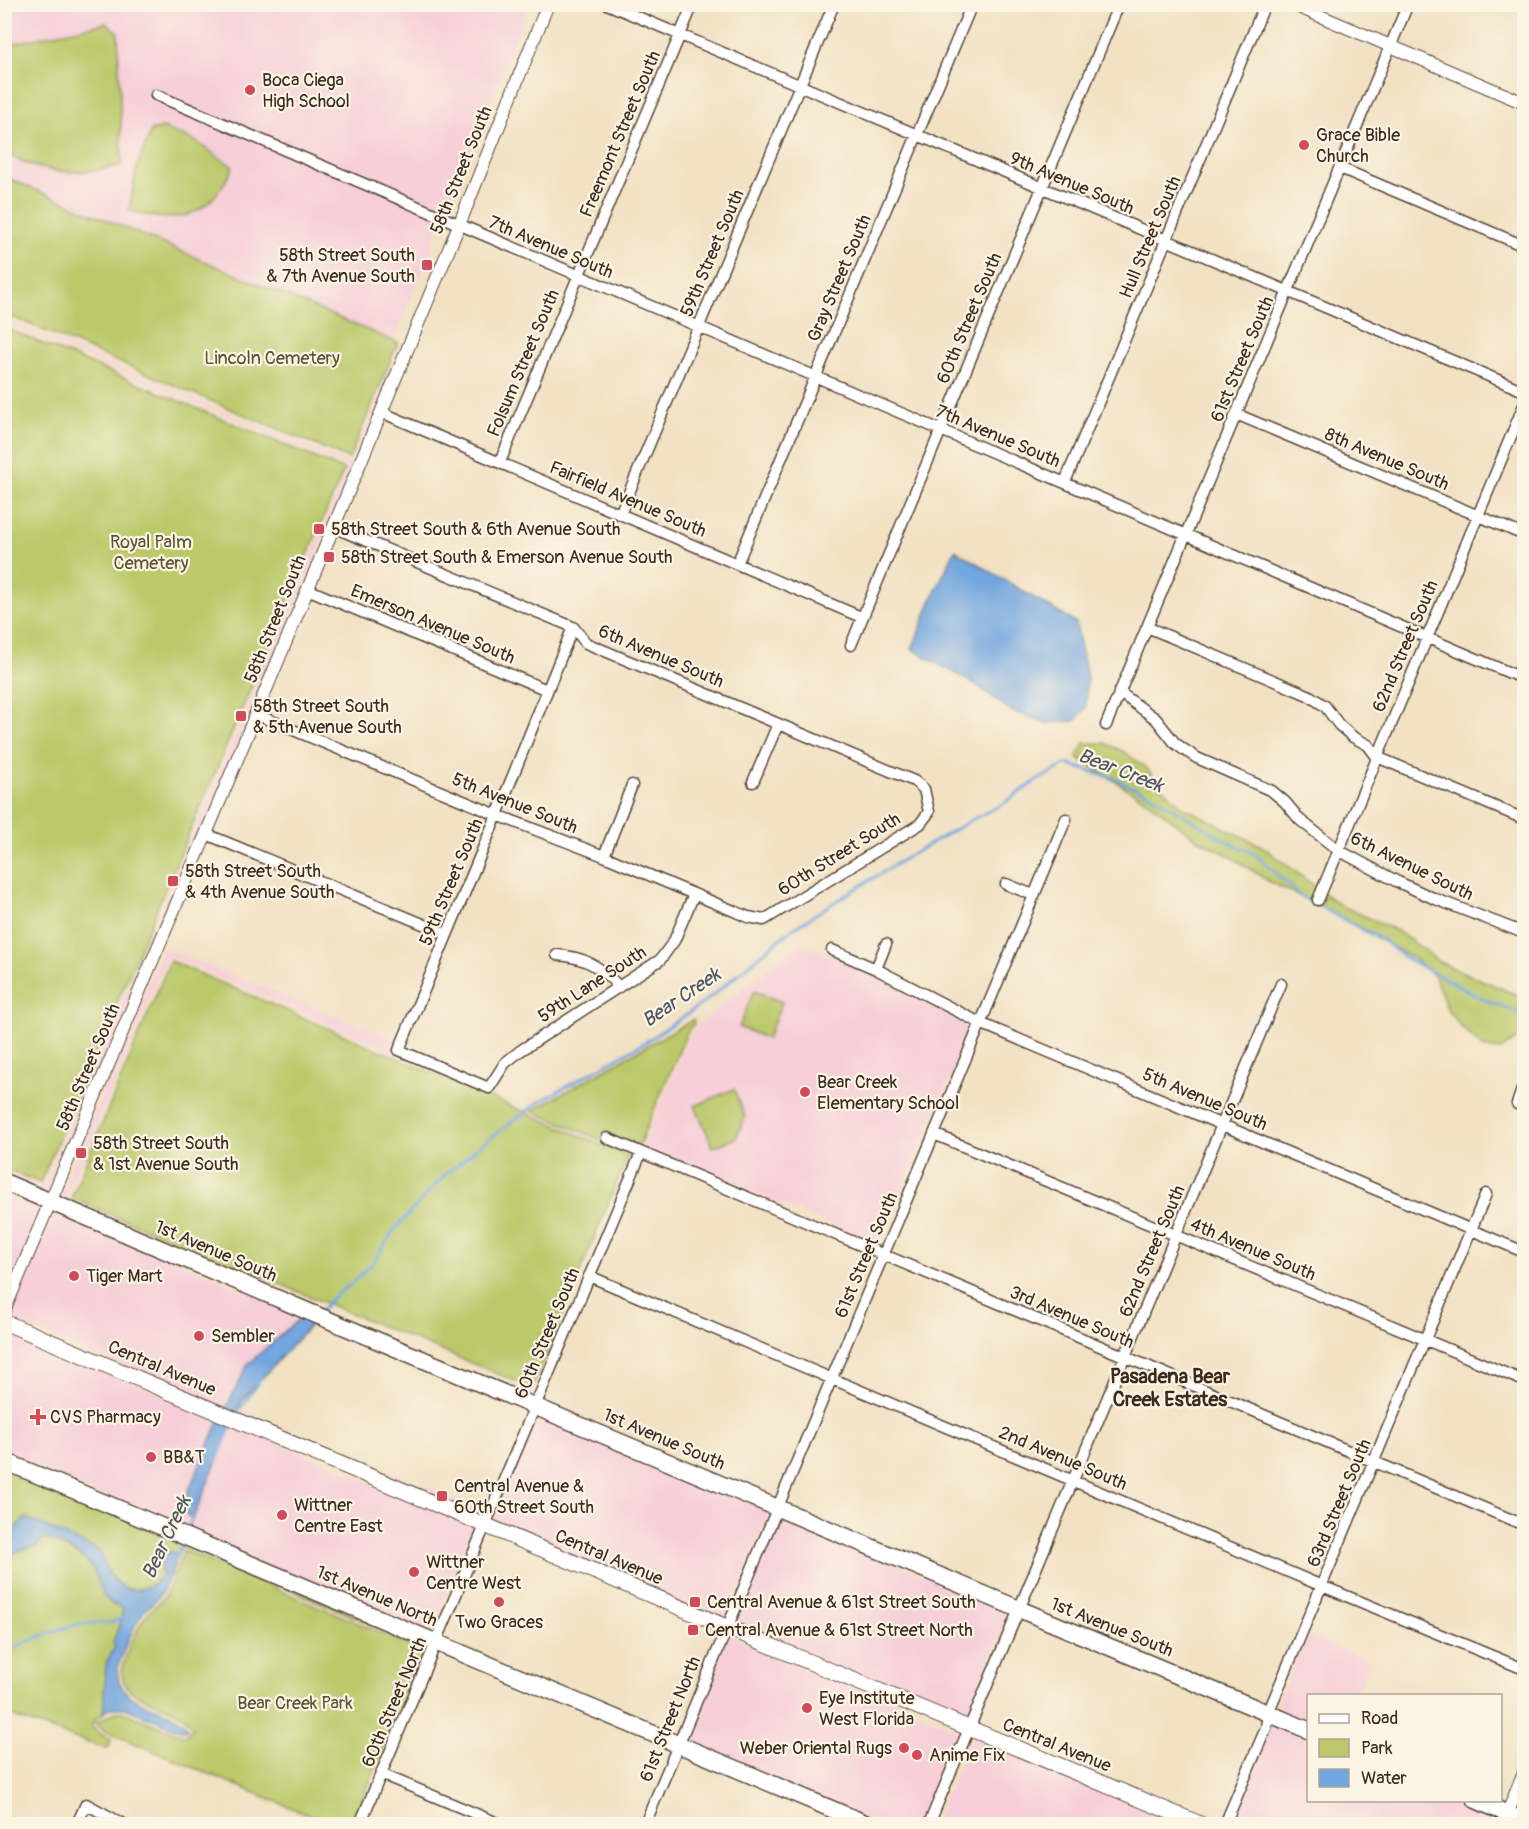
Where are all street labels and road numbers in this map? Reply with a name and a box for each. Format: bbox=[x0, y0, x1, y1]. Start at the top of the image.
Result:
street label: Freemont Street South bbox=[575, 47, 666, 221]
street label: 58th Street South bbox=[425, 103, 498, 238]
street label: 9th Avenue South bbox=[1006, 147, 1138, 220]
street label: Hull Street South bbox=[1114, 173, 1187, 302]
street label: 59th Street South bbox=[675, 186, 750, 320]
street label: 7th Avenue South bbox=[485, 211, 617, 284]
street label: Gray Street South bbox=[802, 211, 877, 345]
street label: 60th Street South bbox=[932, 249, 1007, 387]
street label: Folsum Street South bbox=[482, 286, 565, 440]
street label: 61st Street South bbox=[1206, 293, 1279, 426]
street label: 7th Avenue South bbox=[932, 400, 1064, 473]
street label: 8th Avenue South bbox=[1321, 423, 1452, 496]
street label: Fairfield Avenue South bbox=[546, 456, 710, 543]
street label: 58th Street South bbox=[239, 552, 312, 687]
street label: 62nd Street South bbox=[1367, 577, 1444, 716]
street label: Emerson Avenue South bbox=[347, 579, 518, 670]
street label: 6th Avenue South bbox=[595, 620, 727, 693]
street label: 5th Avenue South bbox=[449, 768, 581, 839]
street label: 60th Street South bbox=[774, 808, 905, 901]
street label: 59th Street South bbox=[414, 815, 489, 949]
street label: 6th Avenue South bbox=[1346, 827, 1477, 906]
street label: 59th Lane South bbox=[534, 941, 651, 1028]
street label: 58th Street South bbox=[51, 1000, 126, 1134]
street label: 5th Avenue South bbox=[1139, 1063, 1271, 1136]
street label: 62nd Street South bbox=[1114, 1182, 1191, 1321]
street label: 61st Street South bbox=[830, 1189, 903, 1322]
street label: 4th Avenue South bbox=[1187, 1213, 1319, 1286]
street label: 1st Avenue South bbox=[151, 1215, 280, 1288]
street label: 60th Street South bbox=[510, 1264, 585, 1402]
street label: 3rd Avenue South bbox=[1006, 1281, 1138, 1354]
street label: Central Avenue bbox=[104, 1335, 219, 1402]
street label: 1st Avenue South bbox=[599, 1403, 728, 1476]
street label: 2nd Avenue South bbox=[995, 1421, 1130, 1496]
street label: 63rd Street South bbox=[1302, 1436, 1377, 1571]
street label: Central Avenue bbox=[551, 1524, 666, 1591]
street label: 1st Avenue North bbox=[313, 1561, 441, 1632]
street label: 1st Avenue South bbox=[1047, 1592, 1177, 1663]
street label: 60th Street North bbox=[357, 1634, 432, 1771]
street label: 61st Street North bbox=[635, 1653, 706, 1785]
street label: Central Avenue bbox=[999, 1713, 1115, 1778]

